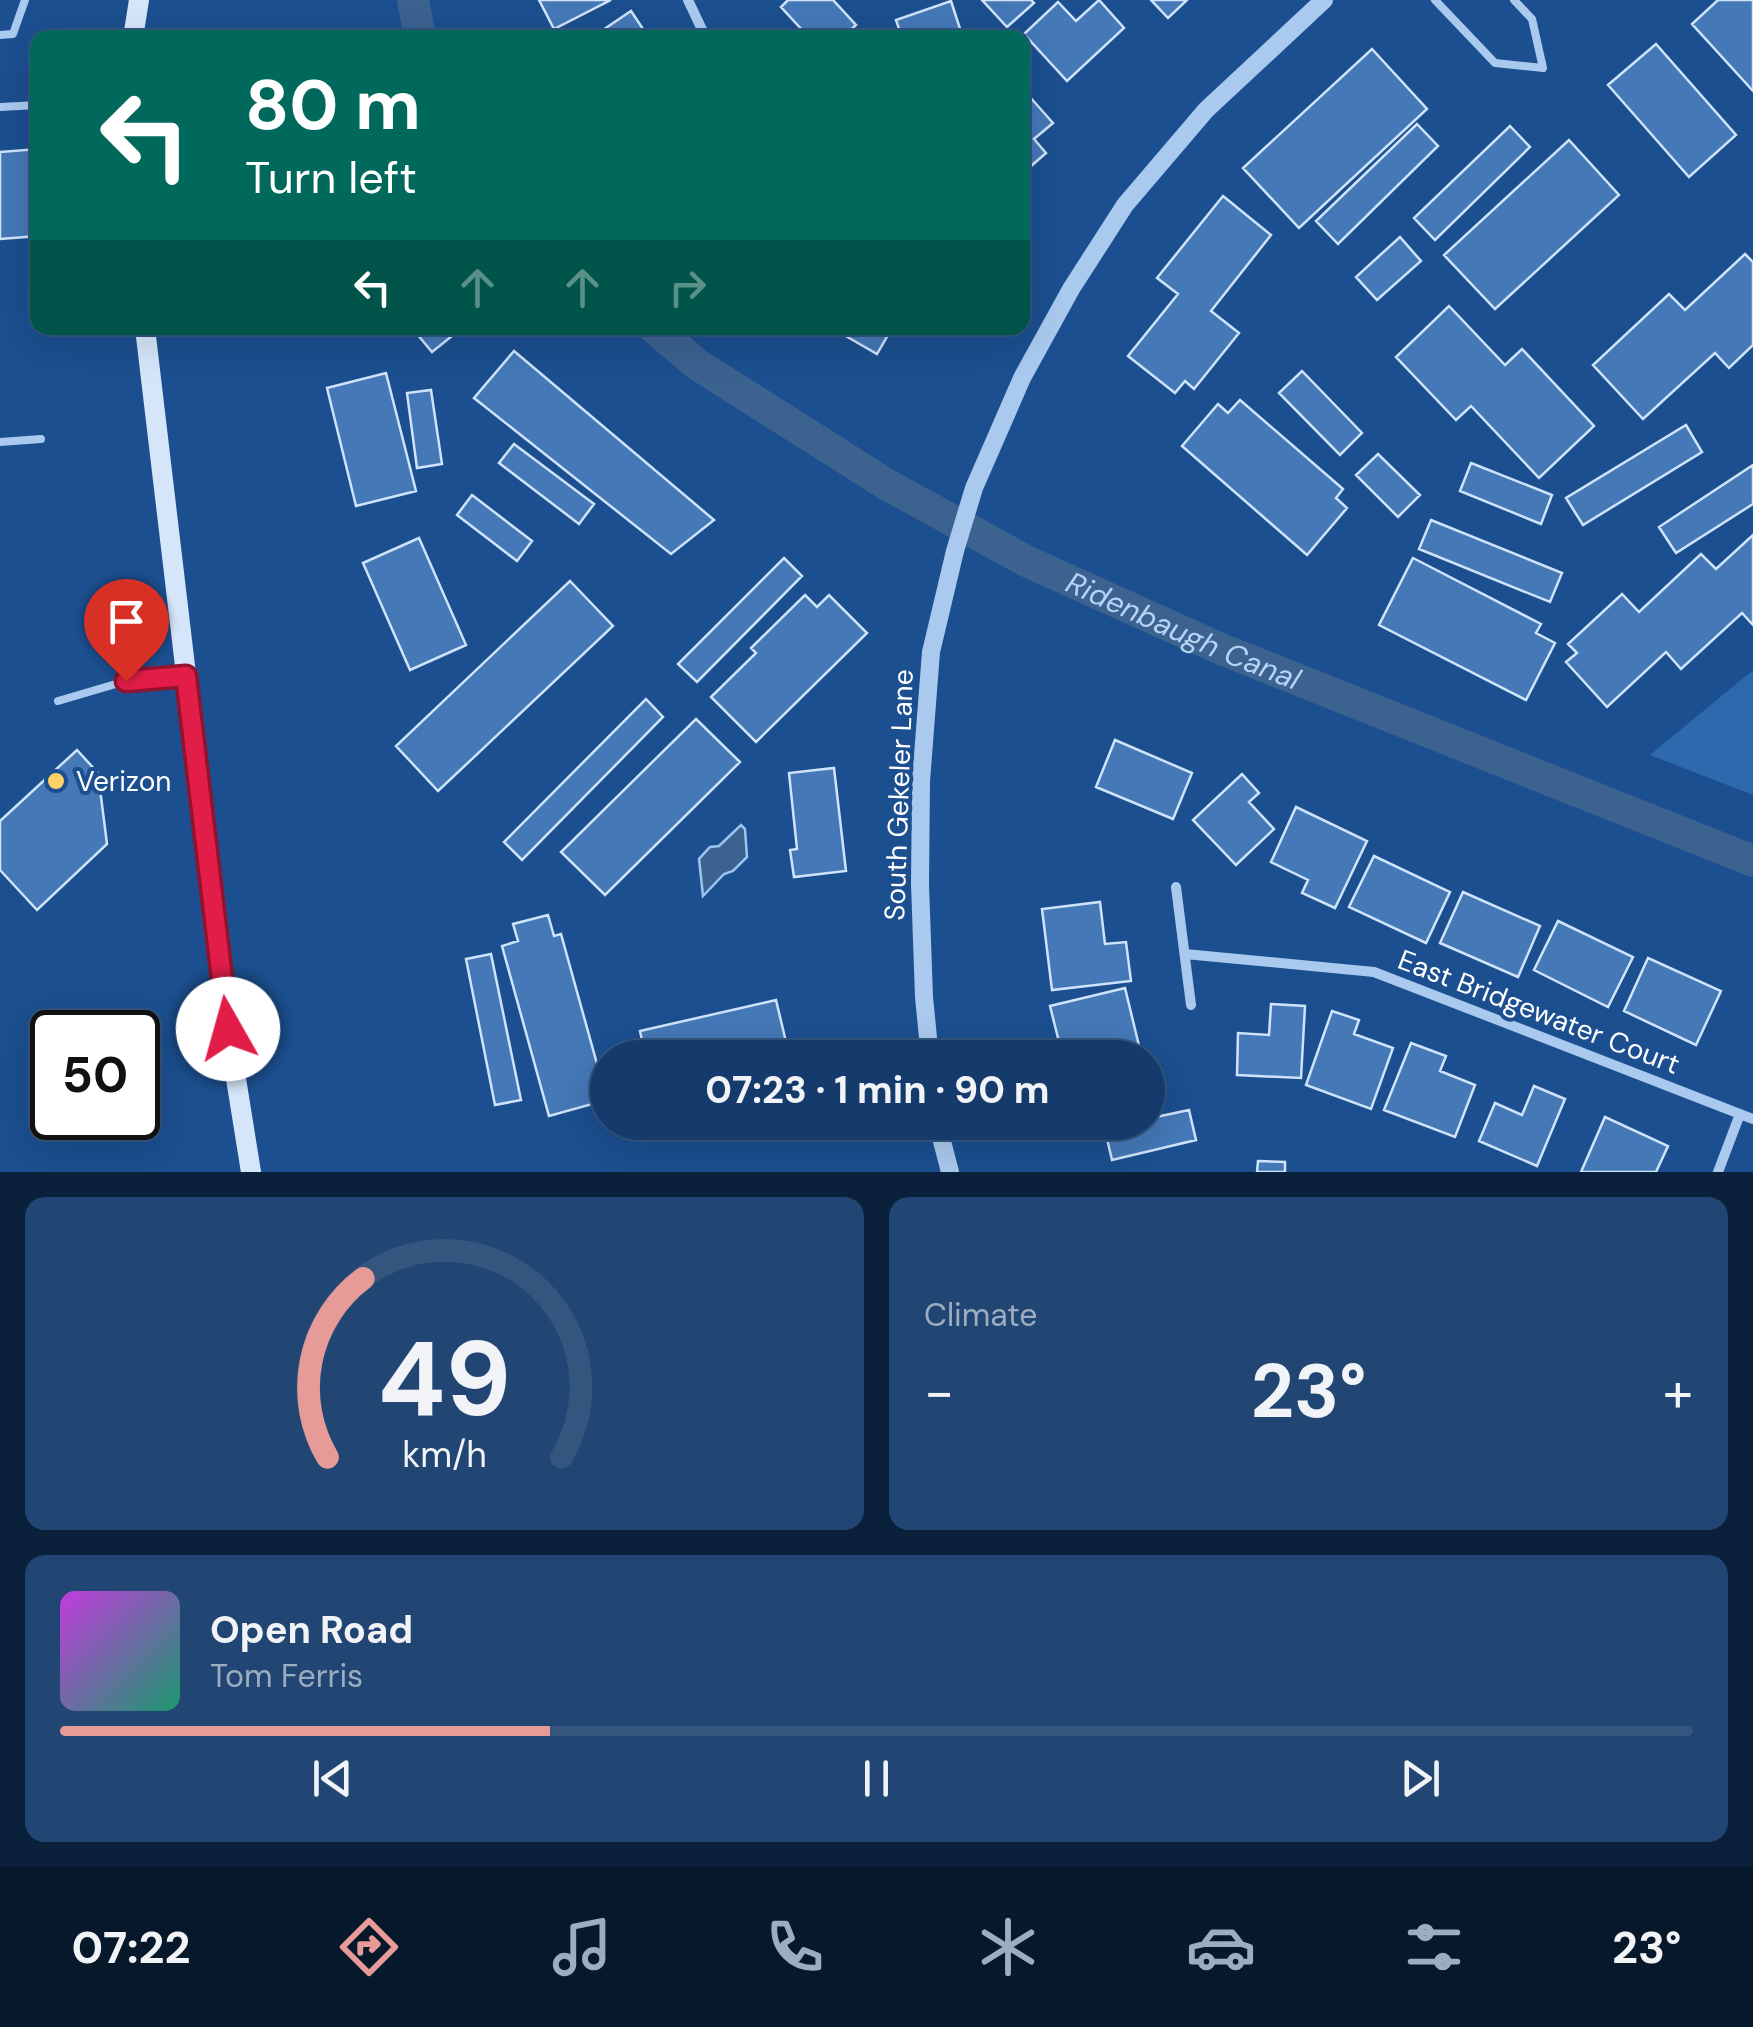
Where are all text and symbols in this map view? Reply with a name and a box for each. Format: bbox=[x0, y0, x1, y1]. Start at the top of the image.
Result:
text: 80 m bbox=[245, 60, 421, 151]
icon: left bbox=[80, 70, 210, 200]
text: Turn left bbox=[245, 148, 417, 207]
icon: left bbox=[345, 260, 400, 315]
icon: ahead bbox=[450, 260, 505, 315]
icon: ahead bbox=[555, 260, 610, 315]
icon: right bbox=[660, 260, 715, 315]
water label: Ridenbaugh Canal bbox=[1060, 562, 1308, 699]
pin bbox=[84, 579, 169, 682]
icon: arrive bbox=[99, 594, 154, 649]
street label: South Gekeler Lane bbox=[876, 669, 922, 921]
place label: Verizon bbox=[76, 763, 171, 800]
marker: Verizon bbox=[45, 770, 67, 792]
street label: East Bridgewater Court bbox=[1393, 941, 1685, 1083]
position arrow bbox=[176, 977, 280, 1081]
speed limit sign: 50 bbox=[30, 1010, 160, 1140]
text: 07:23 · 1 min · 90 m bbox=[705, 1065, 1050, 1115]
text: Climate bbox=[924, 1294, 1038, 1336]
text: 49 bbox=[378, 1312, 511, 1447]
text: 23° bbox=[1251, 1343, 1366, 1440]
text: − bbox=[924, 1356, 954, 1428]
text: + bbox=[1663, 1356, 1693, 1428]
text: km/h bbox=[402, 1432, 487, 1478]
text: Open Road bbox=[210, 1605, 413, 1655]
text: Tom Ferris bbox=[210, 1655, 363, 1697]
icon: previous bbox=[305, 1751, 360, 1806]
icon: pause bbox=[849, 1751, 904, 1806]
icon: next bbox=[1393, 1751, 1448, 1806]
icon: directions bbox=[334, 1912, 404, 1982]
icon: music bbox=[547, 1912, 617, 1982]
icon: phone bbox=[760, 1912, 830, 1982]
icon: climate bbox=[973, 1912, 1043, 1982]
icon: car bbox=[1186, 1912, 1256, 1982]
icon: filters bbox=[1399, 1912, 1469, 1982]
text: 07:22 bbox=[72, 1918, 190, 1977]
text: 23° bbox=[1612, 1918, 1681, 1977]

